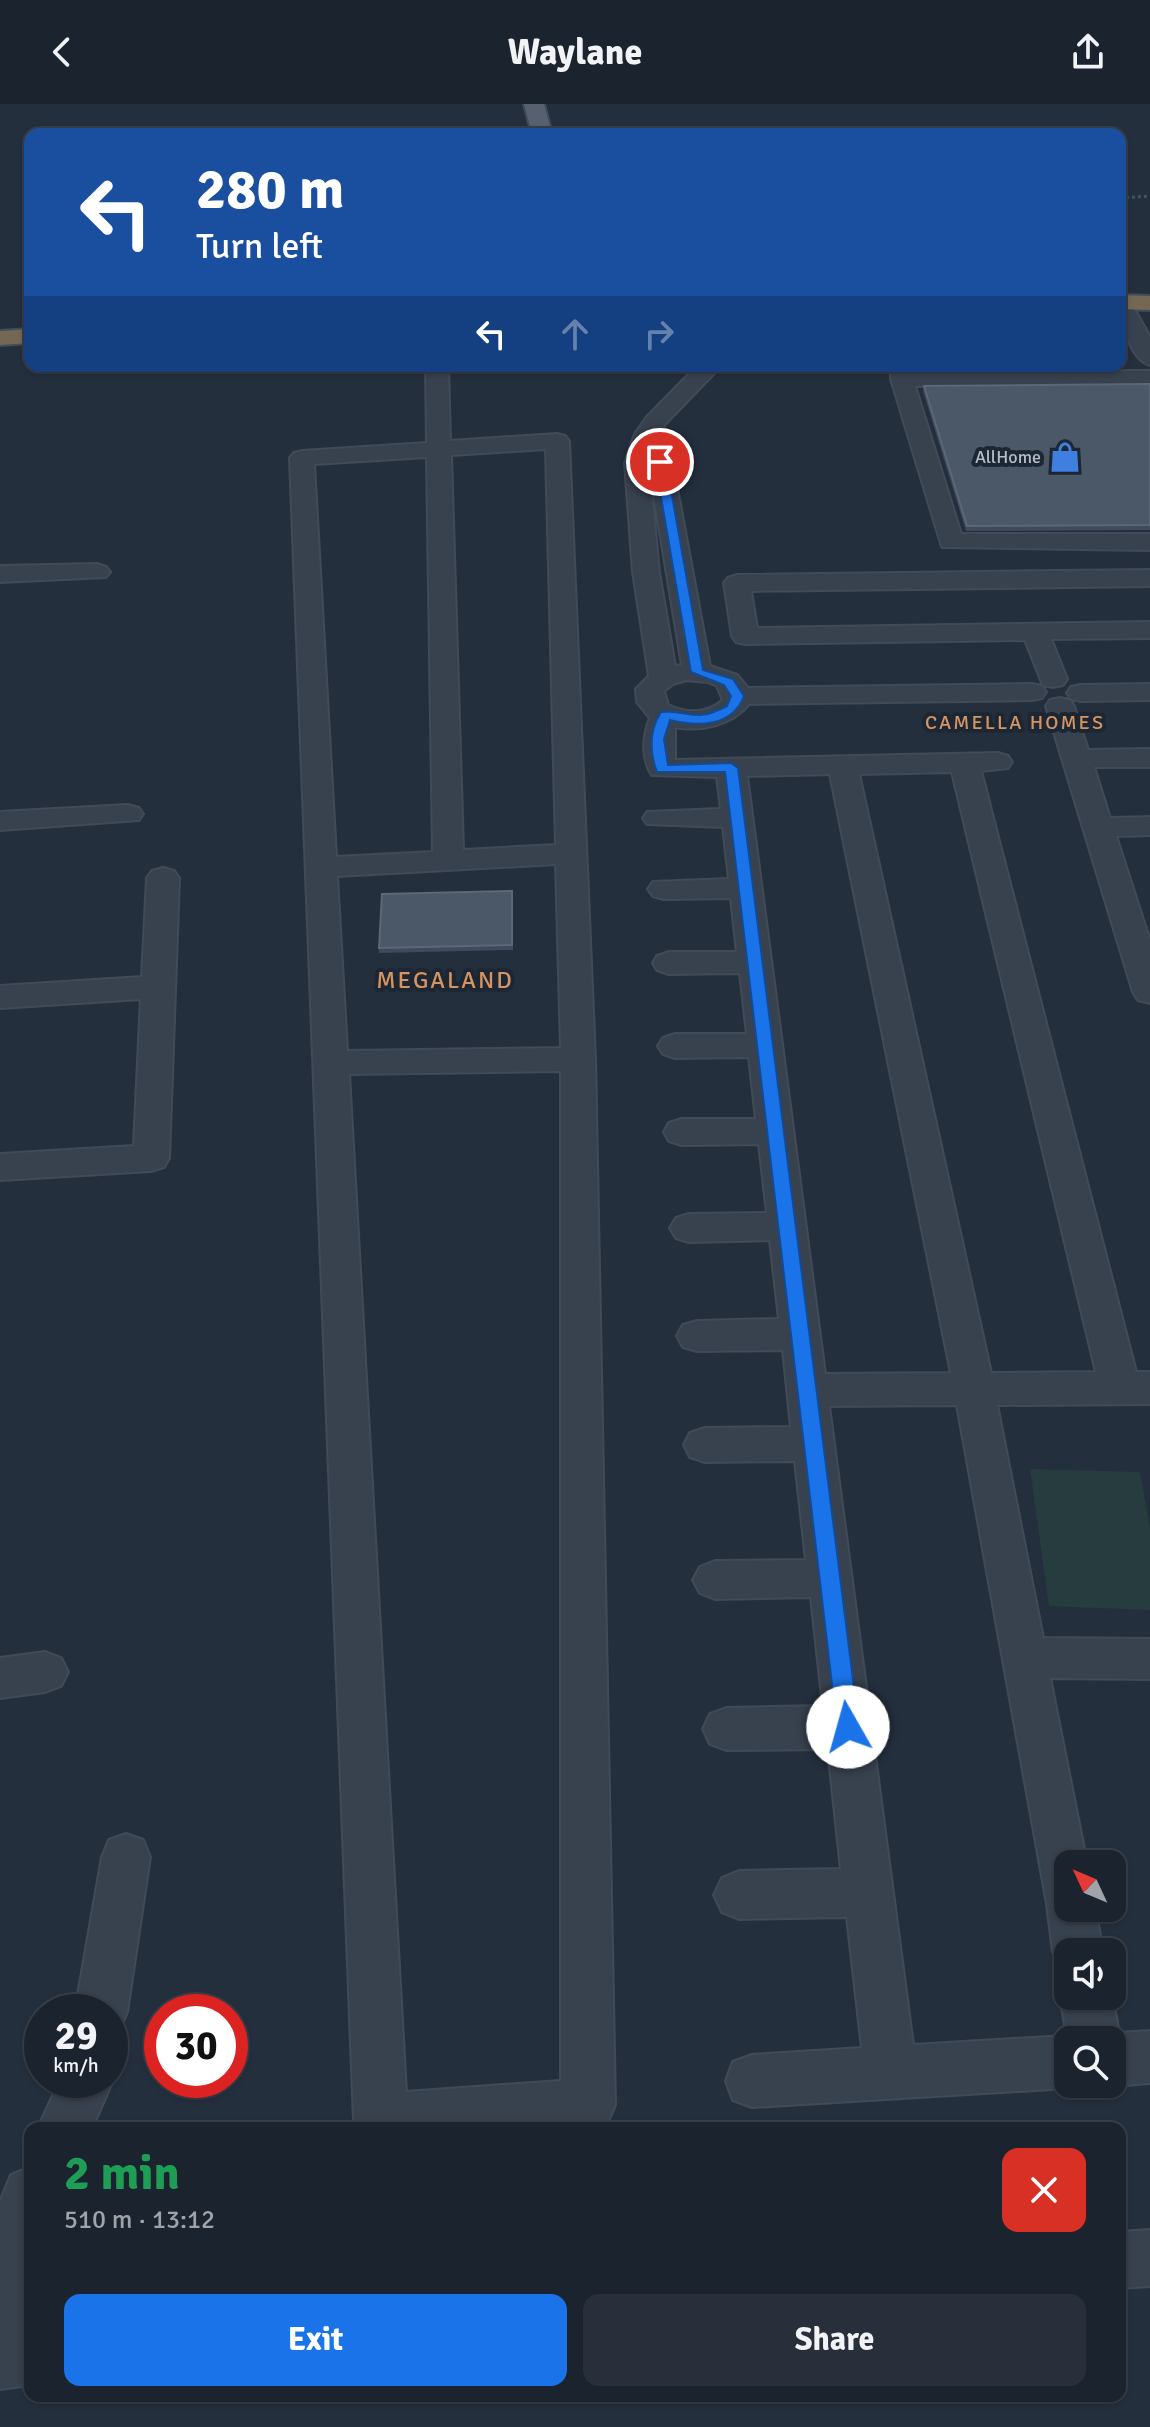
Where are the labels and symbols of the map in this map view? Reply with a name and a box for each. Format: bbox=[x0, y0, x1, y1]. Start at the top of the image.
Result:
pin bbox=[626, 428, 694, 496]
shop icon: AllHome bbox=[1048, 440, 1082, 474]
place label: AllHome bbox=[975, 446, 1041, 468]
district label: CAMELLA HOMES bbox=[925, 710, 1105, 735]
district label: MEGALAND bbox=[376, 965, 514, 995]
position arrow bbox=[806, 1685, 890, 1769]
north arrow bbox=[1054, 1850, 1126, 1922]
speed limit sign: 30 bbox=[144, 1994, 248, 2098]

